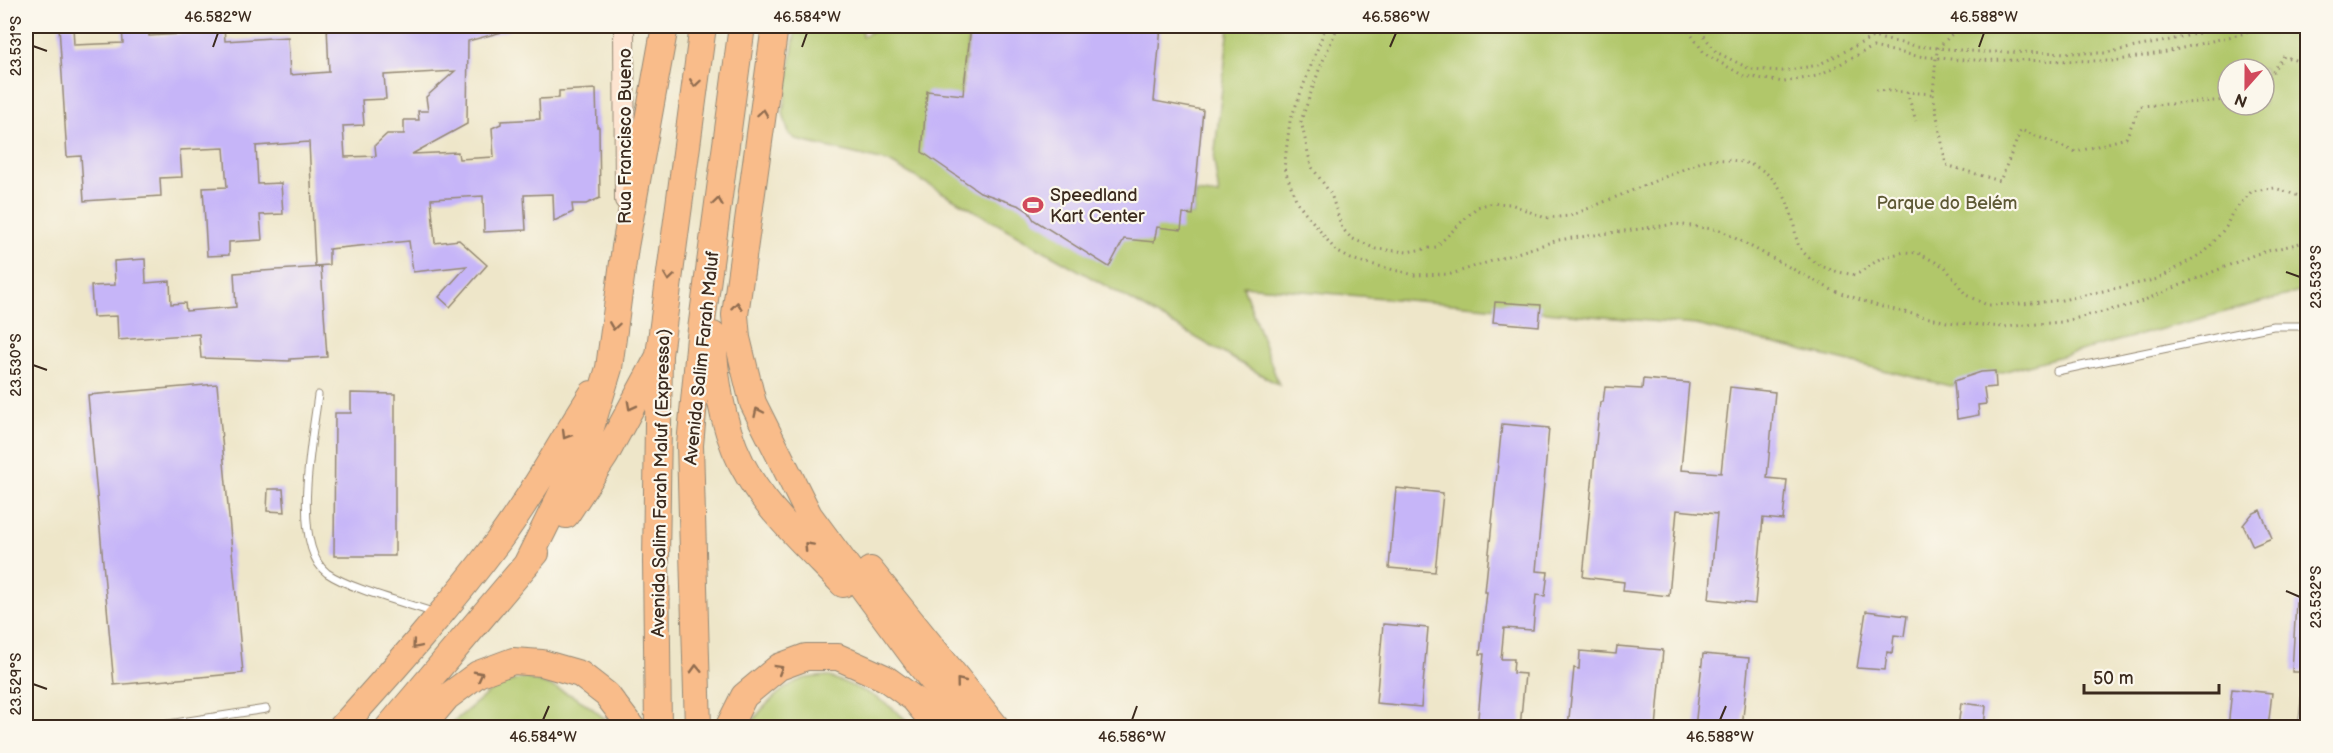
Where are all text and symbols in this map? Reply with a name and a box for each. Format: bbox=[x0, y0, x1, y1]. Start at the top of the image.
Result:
text: 46.582°W bbox=[184, 8, 252, 27]
text: 46.584°W bbox=[773, 8, 841, 27]
text: 46.586°W bbox=[1362, 8, 1430, 27]
text: 46.588°W bbox=[1950, 8, 2018, 27]
text: 23.531°S bbox=[7, 16, 26, 76]
street label: Rua Francisco Bueno bbox=[615, 48, 636, 224]
north arrow bbox=[2216, 57, 2276, 117]
one-way arrow bbox=[689, 79, 702, 88]
text: N bbox=[2232, 89, 2250, 111]
one-way arrow bbox=[756, 108, 769, 118]
place label: Speedland Kart Center bbox=[1050, 185, 1145, 227]
sports icon: Speedland Kart Center bbox=[1021, 193, 1045, 217]
park label: Parque do Belém bbox=[1876, 193, 2018, 214]
one-way arrow bbox=[712, 198, 724, 207]
text: 23.533°S bbox=[2307, 245, 2326, 309]
street label: Avenida Salim Farah Maluf bbox=[680, 250, 724, 466]
one-way arrow bbox=[664, 272, 676, 281]
one-way arrow bbox=[730, 302, 742, 311]
one-way arrow bbox=[609, 321, 621, 331]
street label: Avenida Salim Farah Maluf (Expressa) bbox=[648, 329, 674, 637]
text: 23.530°S bbox=[7, 333, 26, 397]
one-way arrow bbox=[627, 400, 638, 411]
one-way arrow bbox=[753, 407, 765, 418]
one-way arrow bbox=[562, 429, 573, 439]
one-way arrow bbox=[804, 543, 815, 554]
text: 23.532°S bbox=[2307, 566, 2326, 628]
one-way arrow bbox=[412, 638, 423, 649]
text: 23.529°S bbox=[7, 653, 26, 715]
scale bar bbox=[2084, 657, 2219, 695]
one-way arrow bbox=[690, 665, 703, 674]
one-way arrow bbox=[773, 665, 783, 677]
text: 50 m bbox=[2093, 668, 2134, 689]
one-way arrow bbox=[473, 671, 483, 682]
one-way arrow bbox=[956, 678, 967, 689]
text: 46.584°W bbox=[509, 728, 577, 747]
text: 46.586°W bbox=[1098, 728, 1166, 747]
text: 46.588°W bbox=[1686, 728, 1754, 747]

